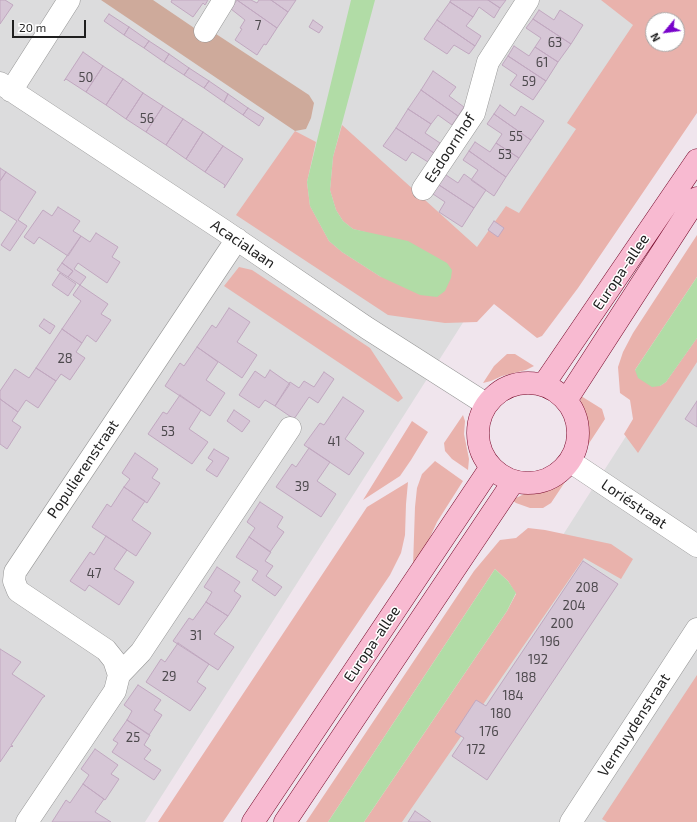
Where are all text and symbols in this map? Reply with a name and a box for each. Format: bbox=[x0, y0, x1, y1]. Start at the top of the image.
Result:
scale bar bbox=[14, 12, 88, 38]
north arrow bbox=[645, 12, 685, 52]
house number: 7 bbox=[255, 18, 261, 34]
text: 20 m bbox=[19, 20, 46, 34]
text: N bbox=[647, 31, 663, 44]
house number: 63 bbox=[548, 35, 562, 51]
house number: 61 bbox=[536, 55, 548, 71]
house number: 50 bbox=[79, 70, 93, 86]
house number: 59 bbox=[522, 74, 536, 90]
street label: Esdoornhof bbox=[421, 110, 479, 186]
house number: 56 bbox=[140, 111, 154, 127]
house number: 55 bbox=[509, 129, 523, 145]
house number: 53 bbox=[498, 147, 512, 163]
street label: Acacialaan bbox=[207, 216, 279, 272]
street label: Europa-allee bbox=[589, 230, 653, 314]
house number: 28 bbox=[57, 351, 73, 367]
street label: Populierenstraat bbox=[43, 416, 123, 522]
house number: 53 bbox=[161, 424, 175, 440]
house number: 41 bbox=[327, 434, 341, 450]
street label: Loriéstraat bbox=[598, 475, 670, 533]
house number: 39 bbox=[295, 479, 309, 495]
house number: 47 bbox=[87, 566, 101, 582]
house number: 208 bbox=[575, 580, 599, 596]
house number: 204 bbox=[562, 598, 586, 614]
street label: Europa-allee bbox=[340, 602, 404, 686]
house number: 200 bbox=[551, 616, 573, 632]
house number: 31 bbox=[190, 628, 202, 644]
house number: 196 bbox=[540, 634, 560, 650]
house number: 192 bbox=[528, 652, 548, 668]
house number: 29 bbox=[162, 669, 176, 685]
house number: 188 bbox=[516, 670, 536, 686]
street label: Vermuydenstraat bbox=[594, 670, 674, 780]
house number: 184 bbox=[502, 688, 524, 704]
house number: 180 bbox=[491, 706, 511, 722]
house number: 176 bbox=[479, 724, 499, 740]
house number: 25 bbox=[126, 730, 140, 746]
house number: 172 bbox=[466, 742, 486, 758]

